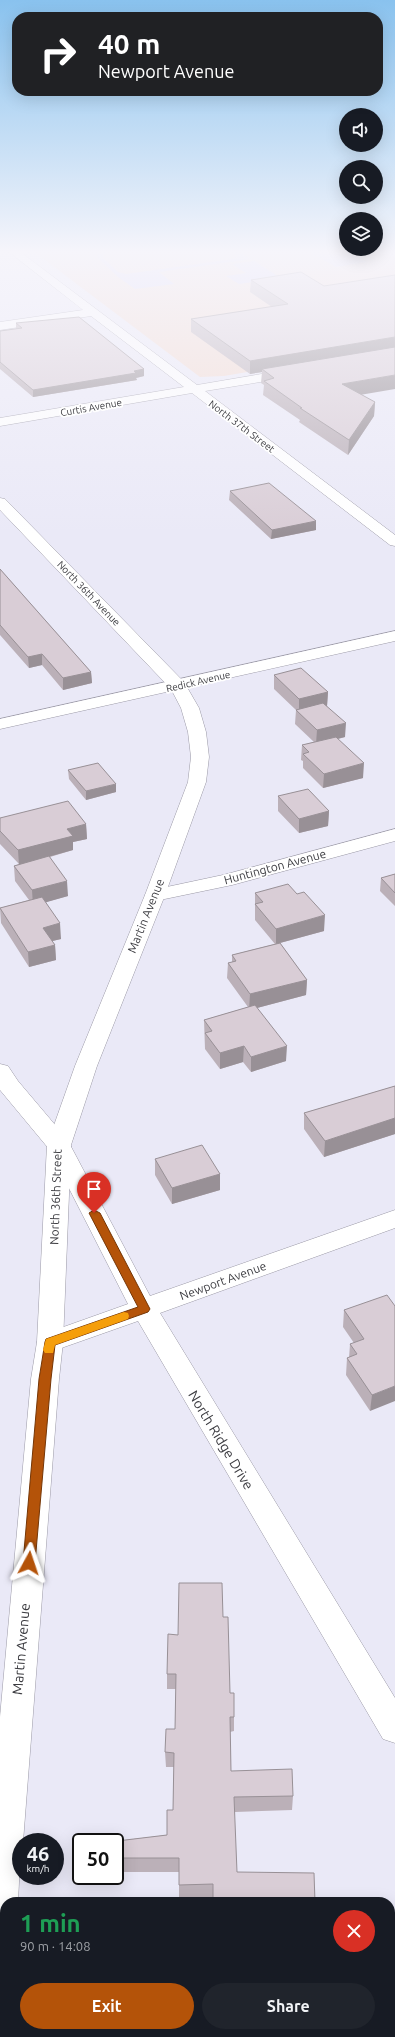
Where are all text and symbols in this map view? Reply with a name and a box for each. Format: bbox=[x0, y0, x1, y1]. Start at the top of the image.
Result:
icon: right bbox=[32, 28, 84, 80]
text: 40 m bbox=[98, 28, 160, 59]
text: Newport Avenue bbox=[98, 61, 234, 81]
map controls bbox=[339, 108, 383, 256]
button: sound bbox=[339, 108, 383, 152]
button: search bbox=[339, 160, 383, 204]
button: layers bbox=[339, 212, 383, 256]
street label: Curtis Avenue bbox=[59, 397, 123, 418]
street label: North 37th Street bbox=[207, 398, 277, 455]
street label: North 36th Avenue bbox=[55, 559, 122, 628]
street label: Redick Avenue bbox=[165, 669, 231, 694]
street label: Huntington Avenue bbox=[222, 847, 327, 886]
street label: Martin Avenue bbox=[125, 877, 166, 955]
street label: North 36th Street bbox=[47, 1149, 64, 1245]
pin bbox=[77, 1172, 111, 1213]
icon: arrive bbox=[83, 1178, 105, 1200]
street label: Newport Avenue bbox=[178, 1259, 268, 1302]
street label: North Ridge Drive bbox=[185, 1388, 257, 1492]
position arrow bbox=[8, 1542, 50, 1584]
street label: Martin Avenue bbox=[9, 1603, 33, 1695]
speed limit sign: 50 bbox=[72, 1833, 124, 1885]
text: 46 bbox=[27, 1842, 49, 1865]
text: km/h bbox=[26, 1863, 50, 1874]
text: 1 min bbox=[20, 1910, 81, 1937]
button: close bbox=[333, 1910, 375, 1952]
text: 90 m · 14:08 bbox=[20, 1939, 91, 1953]
button: Exit bbox=[20, 1983, 194, 2029]
button: Share bbox=[202, 1983, 375, 2029]

